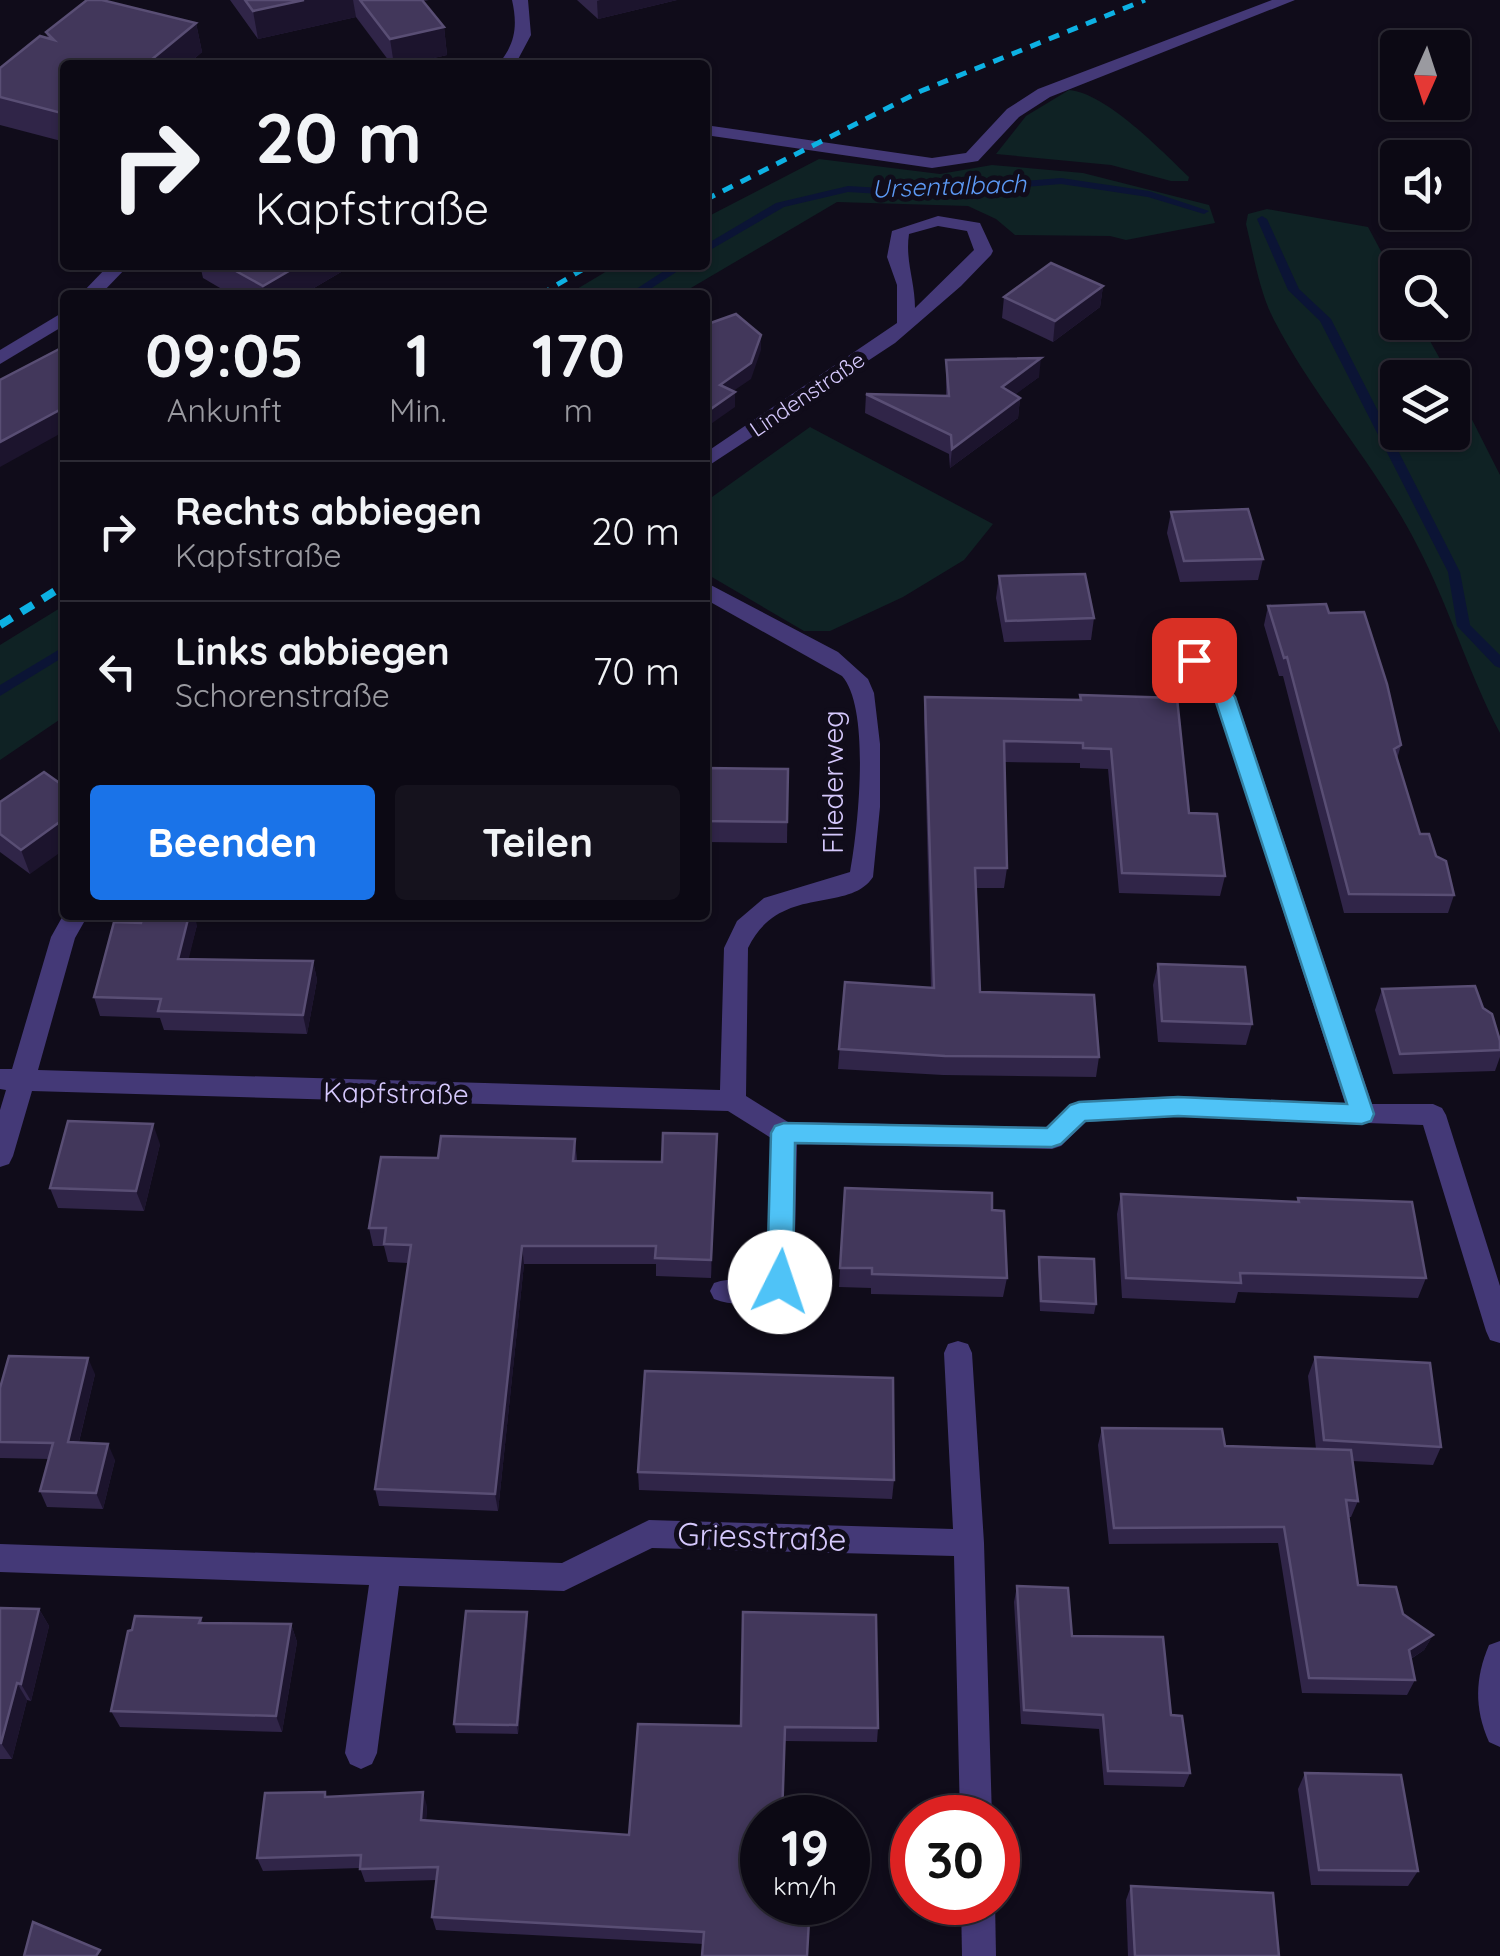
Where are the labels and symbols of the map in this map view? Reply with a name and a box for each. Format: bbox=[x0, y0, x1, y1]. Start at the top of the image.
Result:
north arrow bbox=[1380, 30, 1470, 120]
water label: Ursentalbach bbox=[871, 167, 1028, 204]
street label: Lindenstraße bbox=[744, 345, 870, 443]
pin bbox=[1152, 618, 1237, 703]
street label: Fliederweg bbox=[815, 710, 850, 854]
street label: Kapfstraße bbox=[323, 1074, 469, 1111]
position arrow bbox=[728, 1230, 832, 1334]
street label: Griesstraße bbox=[677, 1513, 847, 1559]
speed limit sign: 30 bbox=[890, 1795, 1020, 1925]

